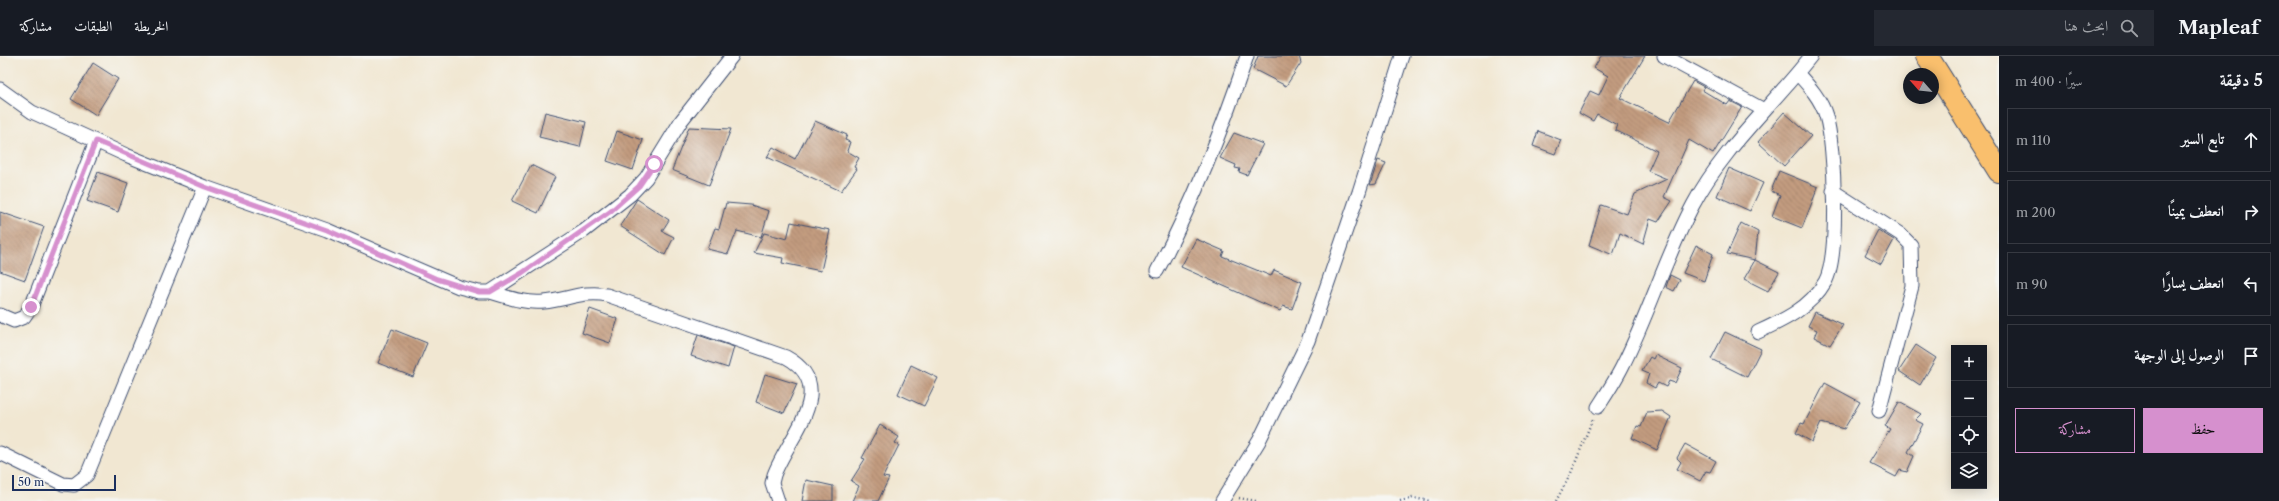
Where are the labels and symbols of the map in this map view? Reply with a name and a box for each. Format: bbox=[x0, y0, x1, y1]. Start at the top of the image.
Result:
north arrow bbox=[1903, 68, 1939, 104]
route start bbox=[645, 155, 663, 173]
route end bbox=[22, 298, 40, 316]
scale bar bbox=[12, 473, 116, 492]

